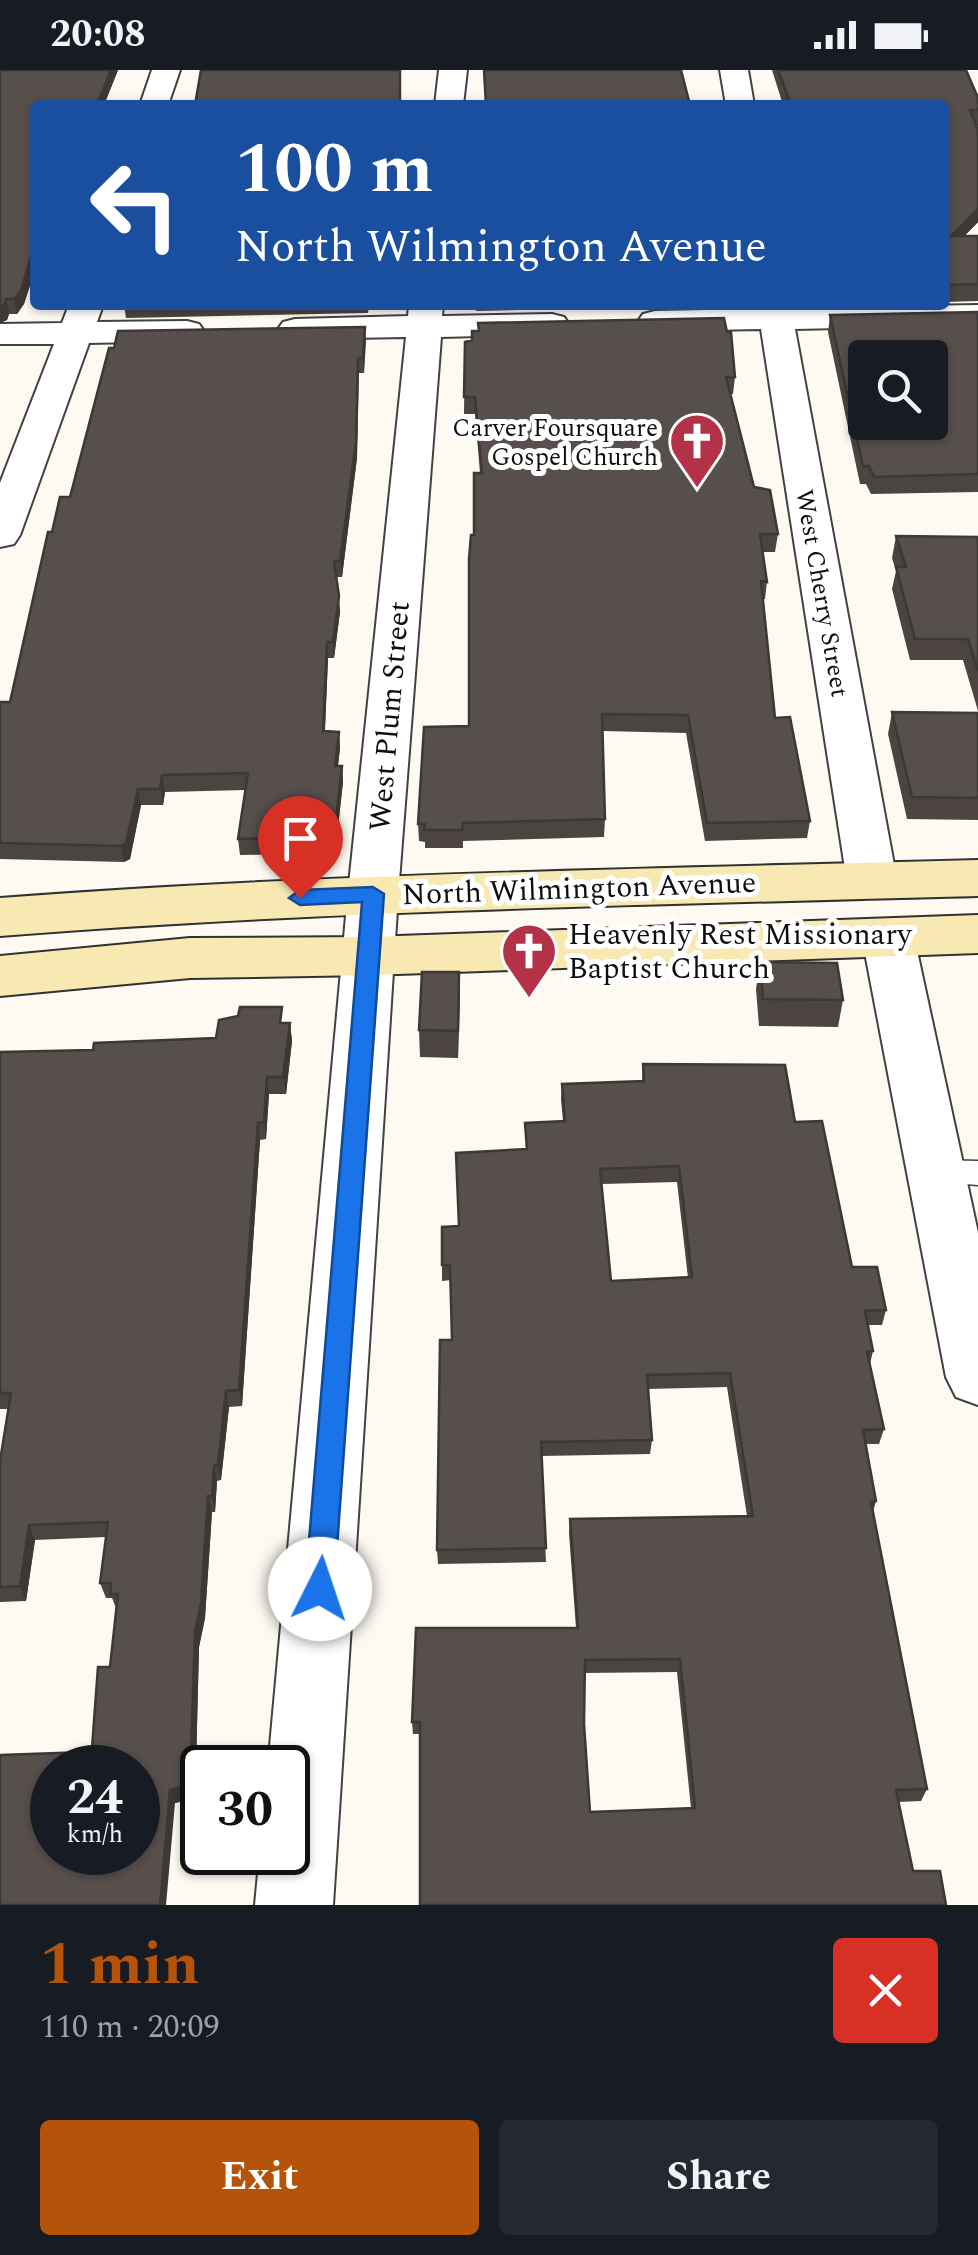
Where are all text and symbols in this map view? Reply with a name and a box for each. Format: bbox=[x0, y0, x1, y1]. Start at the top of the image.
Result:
text: 20:08 bbox=[50, 6, 145, 64]
text: 100 m bbox=[235, 117, 433, 223]
icon: left bbox=[70, 140, 200, 270]
text: North Wilmington Avenue bbox=[235, 213, 767, 282]
map controls bbox=[848, 340, 948, 440]
button: search bbox=[848, 340, 948, 440]
place label: Carver Foursquare Gospel Church bbox=[452, 410, 658, 477]
church icon: Carver Foursquare Gospel Church bbox=[667, 411, 727, 490]
street label: West Cherry Street bbox=[784, 487, 858, 700]
street label: West Plum Street bbox=[357, 599, 423, 833]
pin bbox=[258, 796, 343, 899]
icon: arrive bbox=[273, 811, 328, 866]
street label: North Wilmington Avenue bbox=[401, 860, 757, 918]
place label: Heavenly Rest Missionary Baptist Church bbox=[568, 912, 913, 992]
church icon: Heavenly Rest Missionary Baptist Church bbox=[499, 921, 559, 1000]
position arrow bbox=[268, 1537, 372, 1641]
speed limit sign: 30 bbox=[180, 1745, 310, 1875]
text: 24 bbox=[67, 1760, 123, 1836]
text: km/h bbox=[67, 1816, 123, 1854]
text: 1 min bbox=[40, 1919, 200, 2011]
button: close bbox=[833, 1938, 938, 2043]
text: 110 m · 20:09 bbox=[40, 2003, 220, 2052]
button: Exit bbox=[40, 2120, 479, 2235]
button: Share bbox=[499, 2120, 938, 2235]

